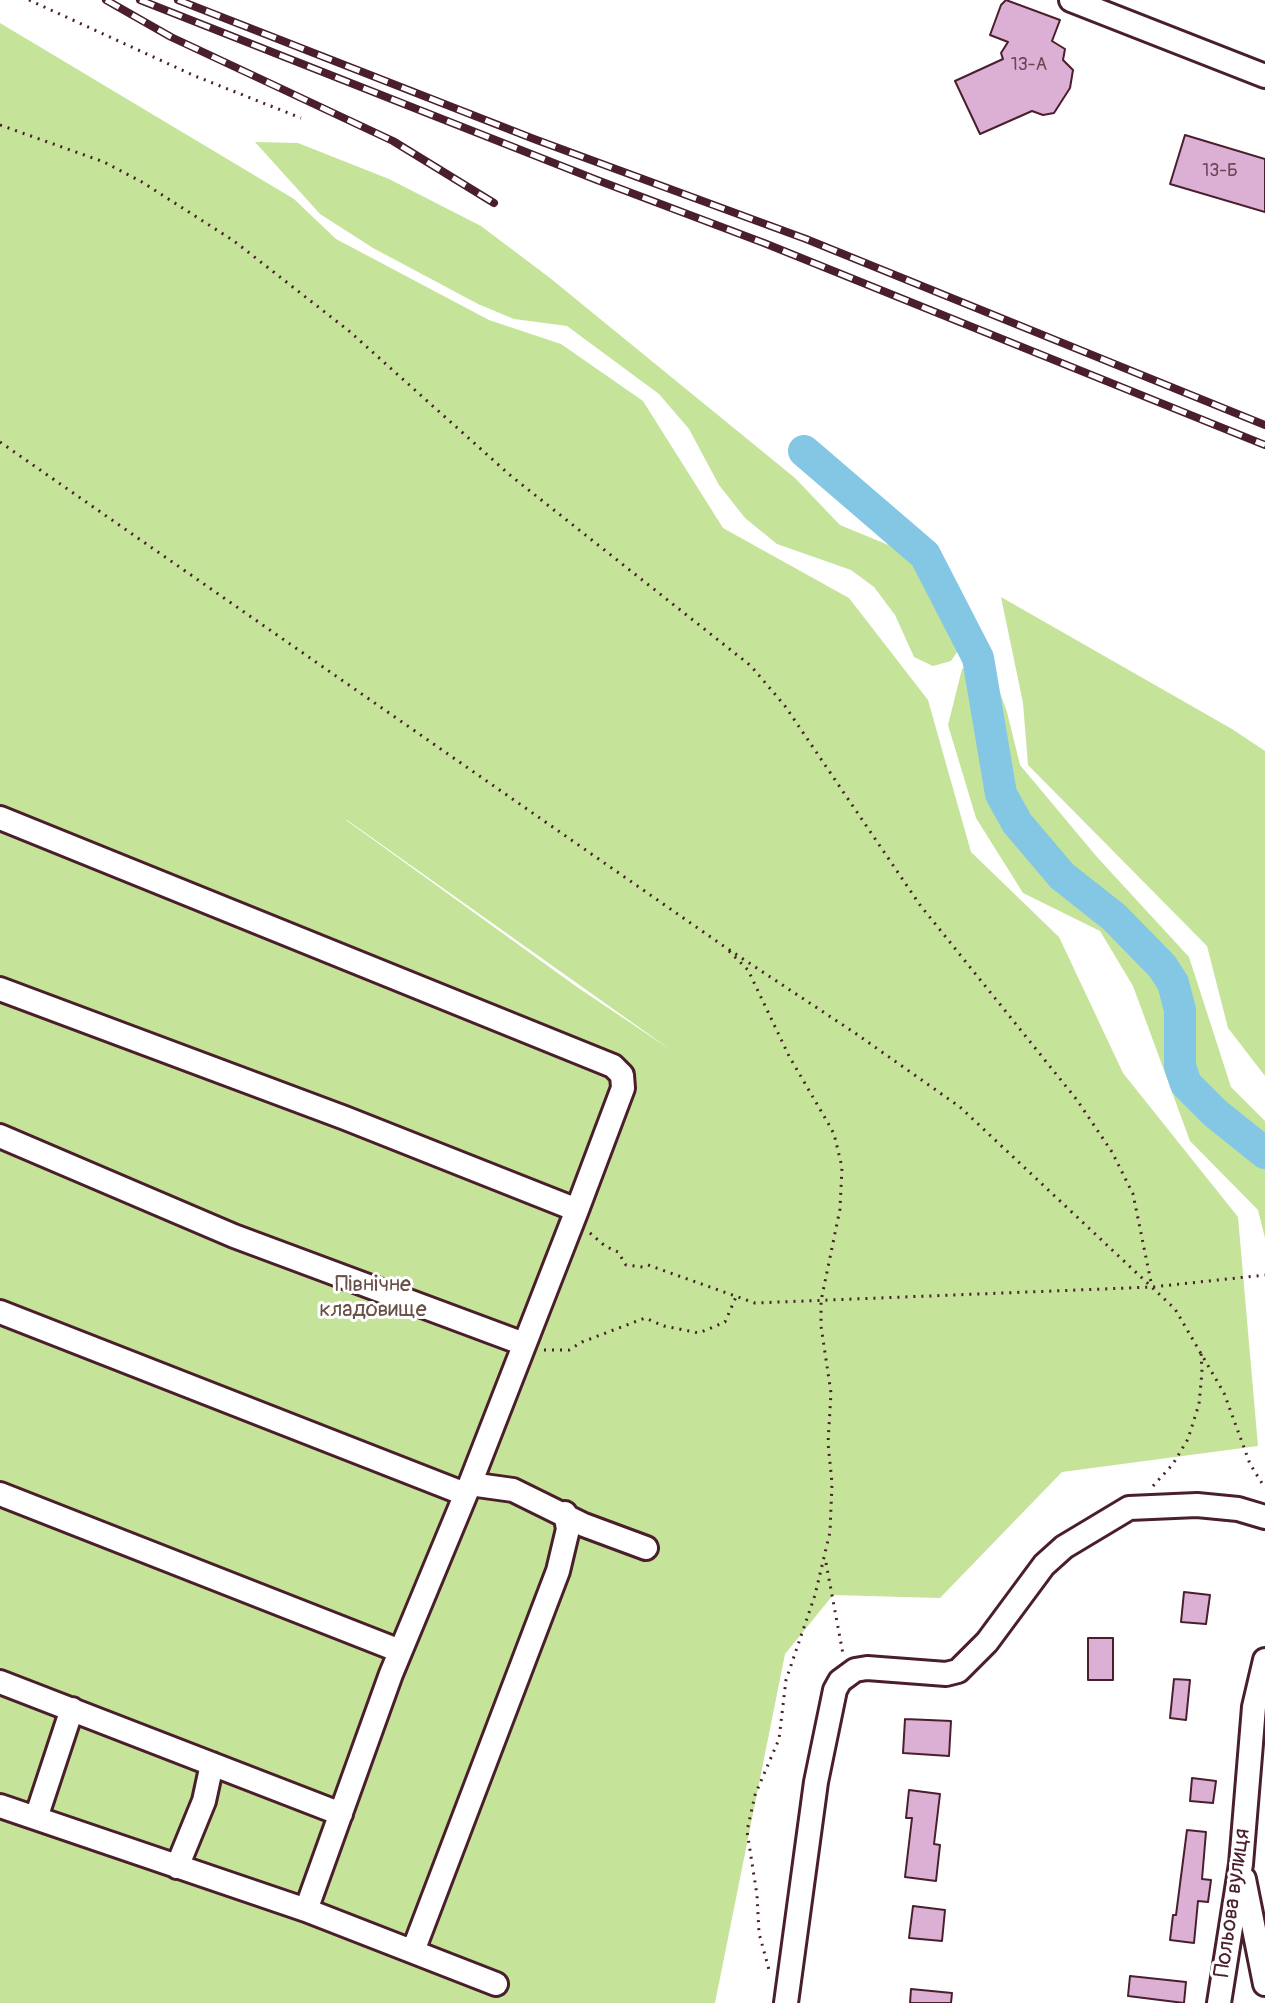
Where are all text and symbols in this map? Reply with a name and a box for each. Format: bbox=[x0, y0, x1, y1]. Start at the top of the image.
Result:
house number: 13-А bbox=[1011, 54, 1047, 76]
house number: 13-Б bbox=[1202, 160, 1238, 182]
park label: Північне кладовище bbox=[319, 1272, 427, 1324]
street label: Польова вулиця bbox=[1209, 1827, 1257, 1979]

